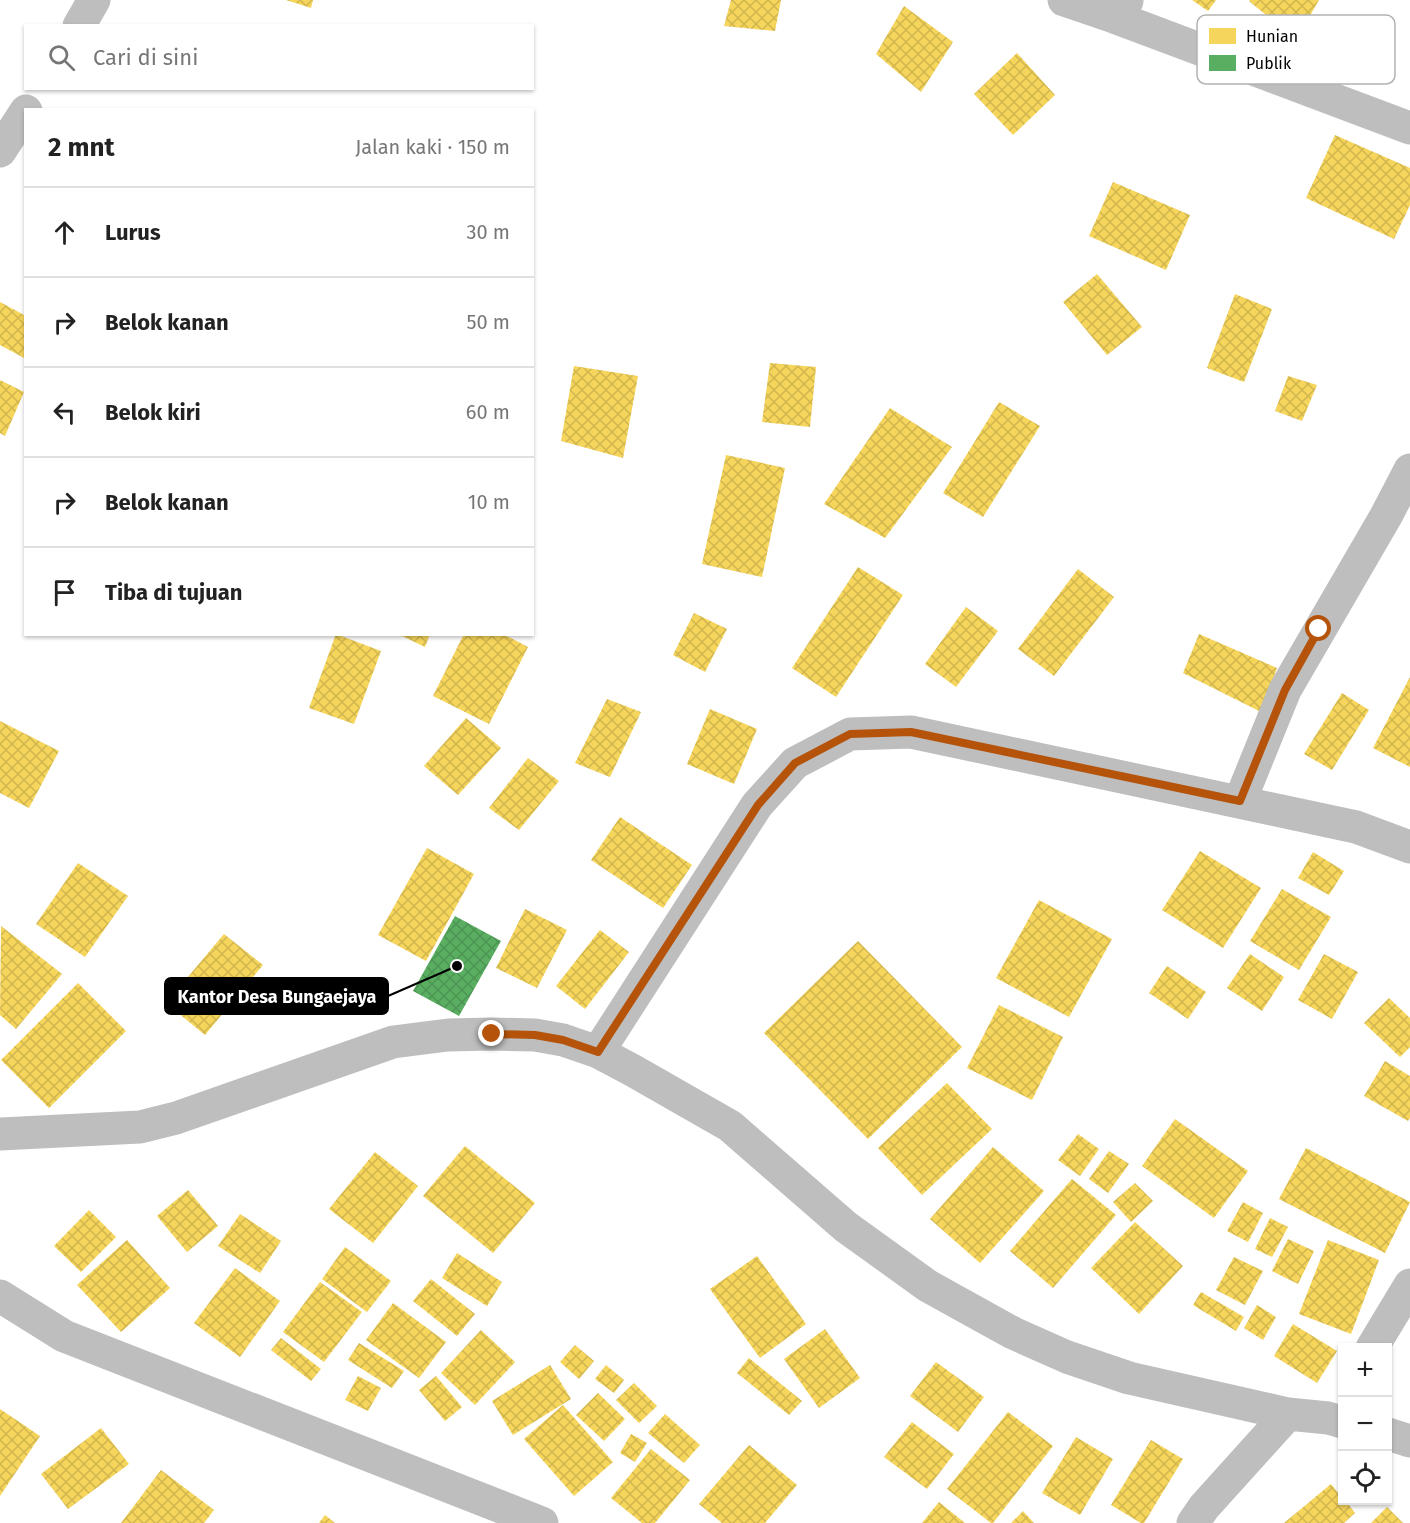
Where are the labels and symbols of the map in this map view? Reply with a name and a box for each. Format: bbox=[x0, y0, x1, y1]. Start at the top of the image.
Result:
legend bbox=[1197, 15, 1395, 84]
text: Hunian bbox=[1246, 27, 1298, 46]
text: Publik bbox=[1246, 54, 1292, 73]
route start bbox=[1305, 615, 1331, 641]
callout: Kantor Desa Bungaejaya bbox=[165, 978, 388, 1014]
text: Kantor Desa Bungaejaya bbox=[178, 986, 377, 1008]
route end bbox=[478, 1020, 504, 1046]

